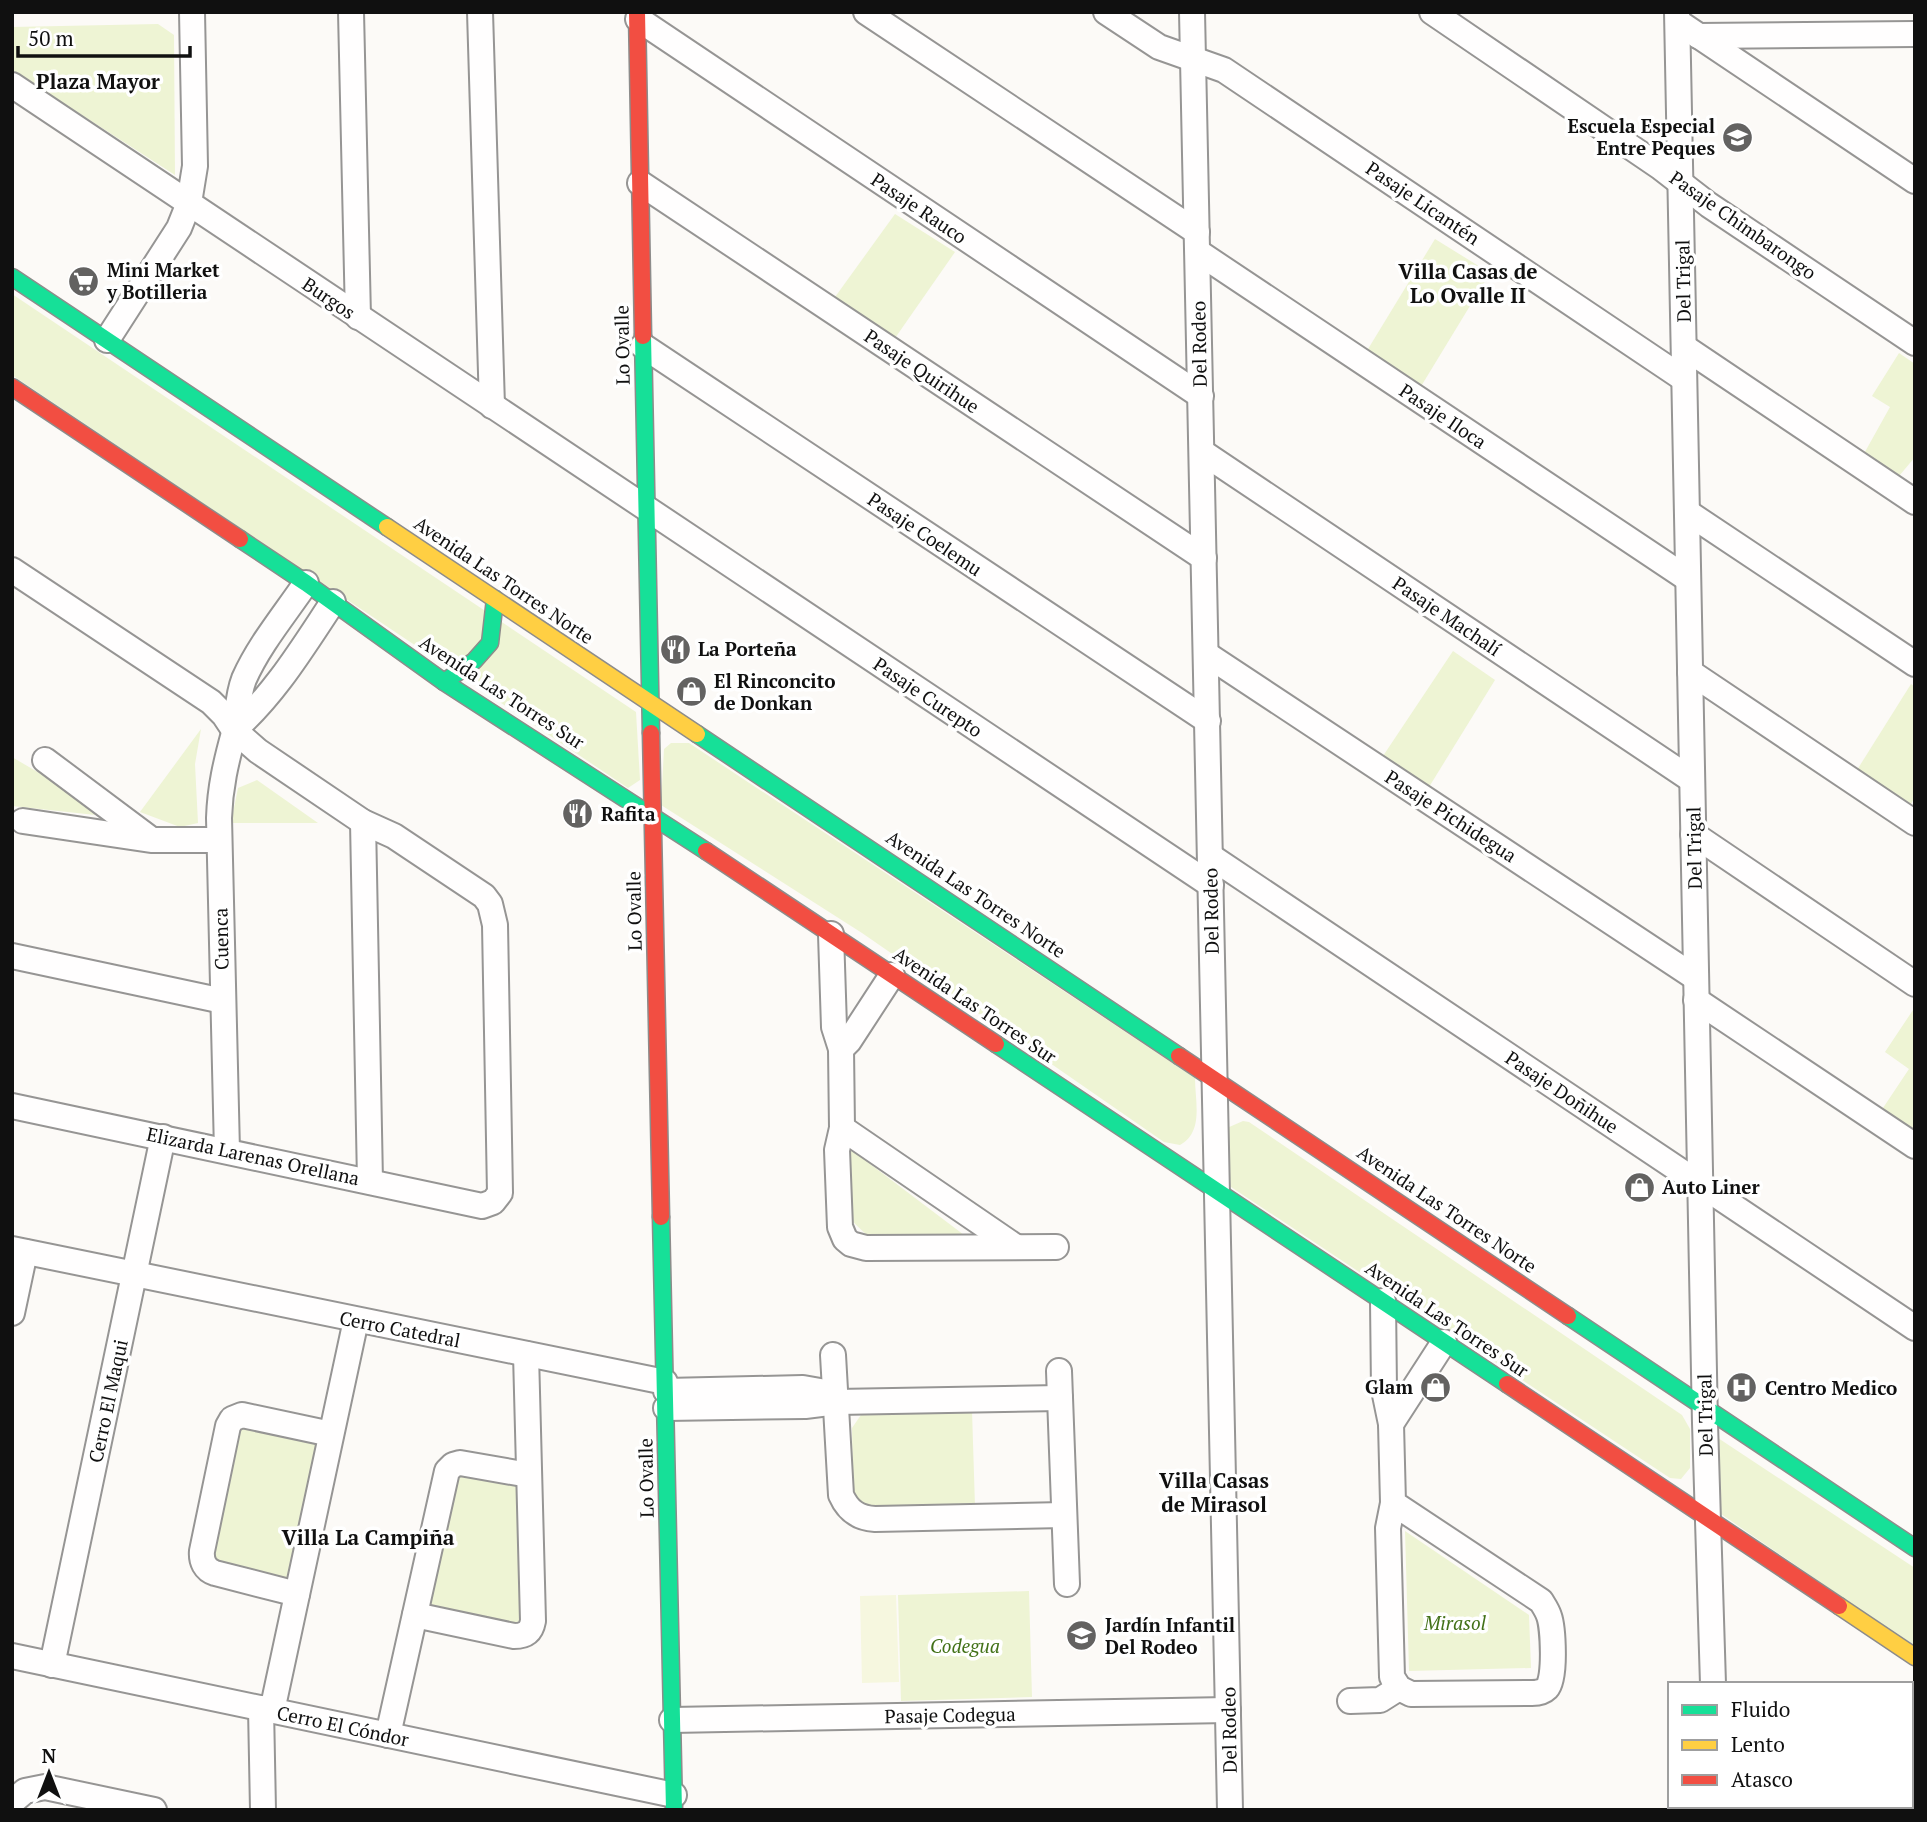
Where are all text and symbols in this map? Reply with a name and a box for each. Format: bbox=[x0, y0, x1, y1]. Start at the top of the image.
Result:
scale bar bbox=[18, 14, 189, 58]
text: 50 m bbox=[28, 24, 74, 52]
district label: Plaza Mayor bbox=[36, 67, 160, 95]
place label: Escuela Especial Entre Peques bbox=[1567, 113, 1715, 160]
school or university icon: Escuela Especial Entre Peques bbox=[1721, 120, 1755, 154]
street label: Pasaje Licantén bbox=[1362, 155, 1485, 250]
street label: Pasaje Chimbarongo bbox=[1665, 165, 1821, 285]
street label: Pasaje Rauco bbox=[867, 166, 972, 249]
street label: Del Trigal bbox=[1669, 239, 1696, 323]
place label: Mini Market y Botilleria bbox=[106, 257, 220, 304]
district label: Villa Casas de Lo Ovalle II bbox=[1398, 257, 1538, 309]
supermarket icon: Mini Market y Botilleria bbox=[67, 264, 101, 298]
street label: Burgos bbox=[298, 271, 361, 324]
street label: Del Rodeo bbox=[1185, 301, 1212, 387]
street label: Lo Ovalle bbox=[608, 305, 635, 385]
street label: Pasaje Quirihue bbox=[860, 323, 985, 418]
street label: Pasaje Iloca bbox=[1395, 377, 1492, 454]
street label: Pasaje Coelemu bbox=[863, 486, 987, 581]
street label: Avenida Las Torres Norte bbox=[410, 510, 599, 649]
street label: Pasaje Machalí bbox=[1388, 570, 1507, 661]
street label: Avenida Las Torres Sur bbox=[415, 629, 590, 755]
restaurant icon: La Porteña bbox=[658, 632, 692, 666]
place label: La Porteña bbox=[698, 636, 797, 661]
street label: Pasaje Curepto bbox=[869, 651, 988, 742]
place label: El Rinconcito de Donkan bbox=[714, 668, 836, 715]
shop icon: El Rinconcito de Donkan bbox=[674, 675, 708, 709]
street label: Pasaje Pichidegua bbox=[1381, 764, 1522, 868]
restaurant icon: Rafita bbox=[561, 797, 595, 831]
place label: Rafita bbox=[601, 801, 656, 826]
street label: Del Trigal bbox=[1680, 806, 1707, 890]
street label: Avenida Las Torres Norte bbox=[882, 824, 1071, 963]
street label: Del Rodeo bbox=[1197, 868, 1224, 954]
street label: Lo Ovalle bbox=[620, 871, 647, 951]
street label: Cuenca bbox=[207, 907, 234, 970]
street label: Avenida Las Torres Sur bbox=[889, 941, 1062, 1069]
street label: Pasaje Doñihue bbox=[1501, 1045, 1624, 1139]
street label: Elizarda Larenas Orellana bbox=[144, 1121, 362, 1190]
street label: Avenida Las Torres Norte bbox=[1353, 1139, 1542, 1278]
shop icon: Auto Liner bbox=[1622, 1170, 1656, 1204]
place label: Auto Liner bbox=[1662, 1174, 1760, 1199]
street label: Avenida Las Torres Sur bbox=[1361, 1255, 1534, 1383]
street label: Cerro Catedral bbox=[338, 1305, 463, 1352]
street label: Cerro El Maqui bbox=[82, 1337, 133, 1465]
shop icon: Glam bbox=[1419, 1370, 1453, 1404]
hospital icon: Centro Medico bbox=[1725, 1371, 1759, 1405]
street label: Del Trigal bbox=[1691, 1373, 1718, 1457]
place label: Glam bbox=[1365, 1374, 1413, 1399]
place label: Centro Medico bbox=[1765, 1375, 1897, 1400]
street label: Lo Ovalle bbox=[632, 1438, 659, 1518]
district label: Villa Casas de Mirasol bbox=[1159, 1466, 1269, 1518]
district label: Villa La Campiña bbox=[281, 1523, 455, 1551]
park label: Mirasol bbox=[1423, 1610, 1487, 1635]
place label: Jardín Infantil Del Rodeo bbox=[1105, 1612, 1235, 1659]
school or university icon: Jardín Infantil Del Rodeo bbox=[1065, 1619, 1099, 1653]
park label: Codegua bbox=[930, 1633, 1000, 1658]
legend bbox=[1668, 1682, 1913, 1808]
street label: Del Rodeo bbox=[1215, 1687, 1242, 1773]
text: Fluido bbox=[1731, 1695, 1790, 1723]
street label: Cerro El Cóndor bbox=[275, 1699, 412, 1752]
street label: Pasaje Codegua bbox=[884, 1701, 1016, 1728]
text: Lento bbox=[1731, 1730, 1785, 1758]
north arrow bbox=[14, 1738, 84, 1808]
text: N bbox=[42, 1743, 57, 1768]
text: Atasco bbox=[1731, 1765, 1793, 1793]

